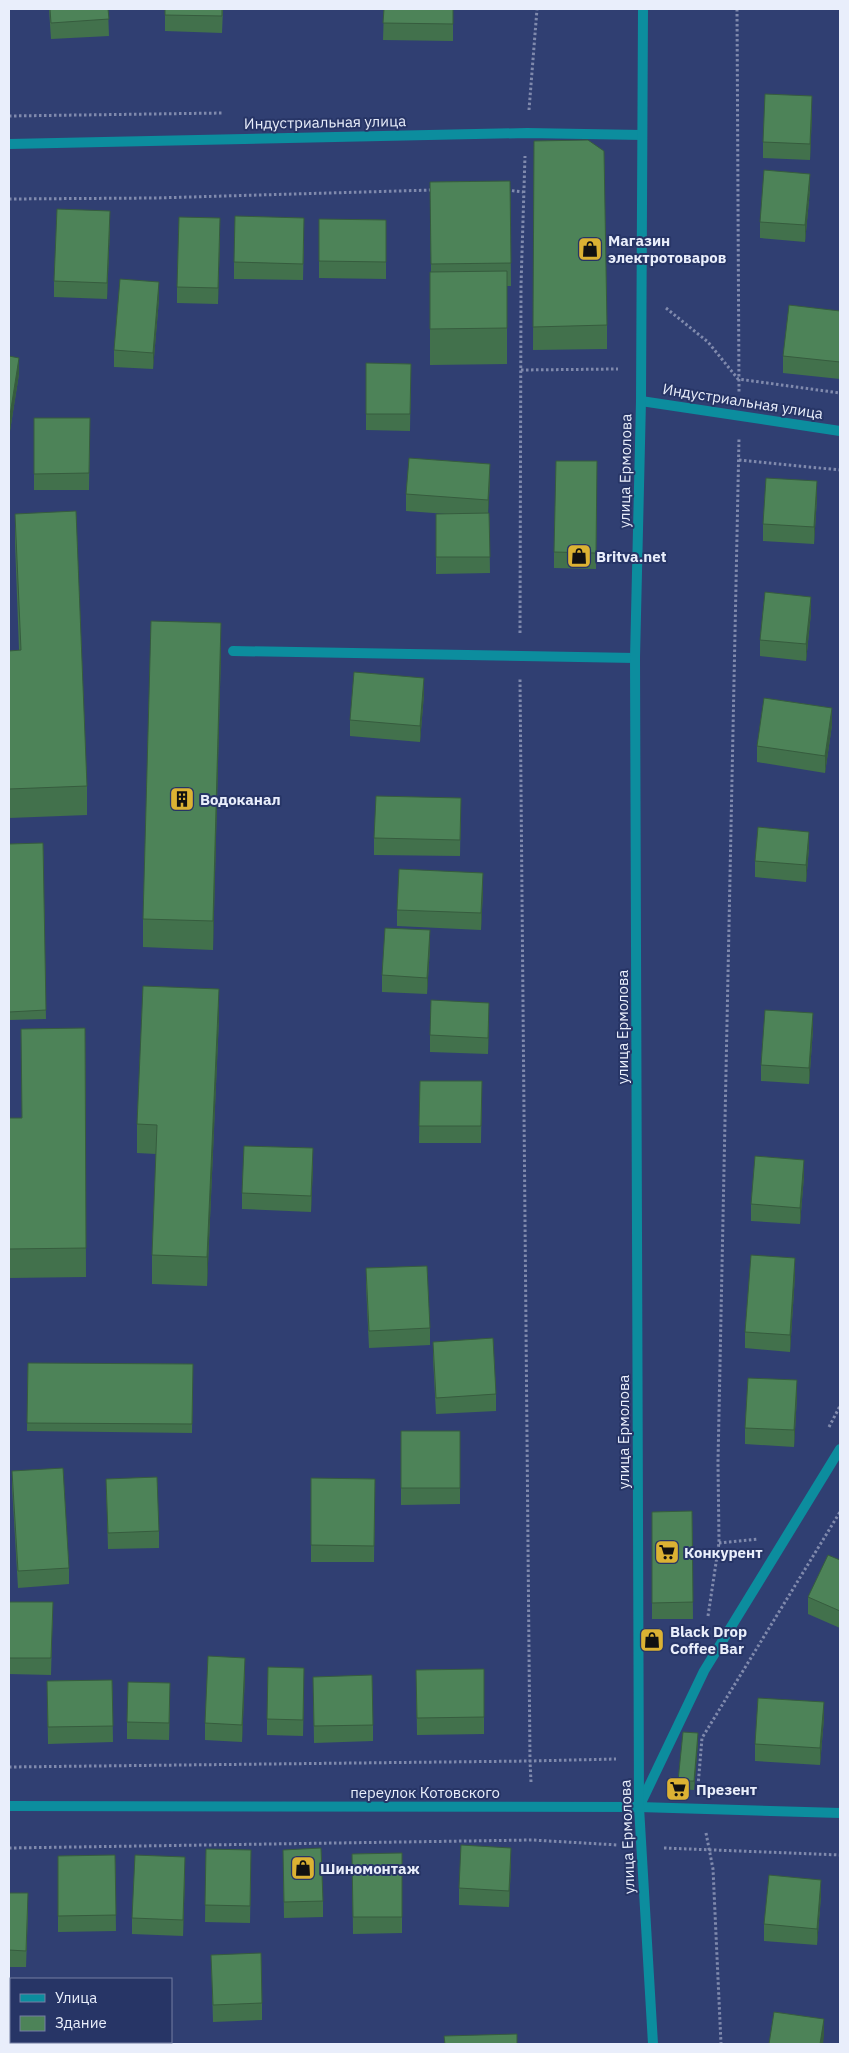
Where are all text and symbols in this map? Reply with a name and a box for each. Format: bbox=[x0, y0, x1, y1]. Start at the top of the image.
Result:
street label: Индустриальная улица bbox=[244, 111, 406, 133]
place label: Магазин электротоваров bbox=[608, 231, 727, 267]
shop icon: Магазин электротоваров bbox=[577, 236, 603, 262]
street label: Индустриальная улица bbox=[661, 379, 825, 423]
street label: улица Ермолова bbox=[615, 414, 635, 528]
shop icon: Britva.net bbox=[566, 543, 592, 569]
place label: Britva.net bbox=[596, 547, 667, 566]
building icon: Водоканал bbox=[169, 786, 195, 812]
place label: Водоканал bbox=[200, 790, 281, 809]
street label: улица Ермолова bbox=[613, 970, 632, 1084]
street label: улица Ермолова bbox=[614, 1375, 633, 1489]
supermarket icon: Конкурент bbox=[654, 1539, 680, 1565]
place label: Конкурент bbox=[684, 1543, 763, 1562]
place label: Black Drop Coffee Bar bbox=[670, 1622, 747, 1658]
shop icon: Black Drop Coffee Bar bbox=[639, 1627, 665, 1653]
supermarket icon: Презент bbox=[665, 1776, 691, 1802]
street label: улица Ермолова bbox=[616, 1779, 638, 1895]
place label: Презент bbox=[696, 1780, 758, 1799]
street label: переулок Котовского bbox=[350, 1783, 500, 1802]
shop icon: Шиномонтаж bbox=[290, 1855, 316, 1881]
place label: Шиномонтаж bbox=[320, 1859, 420, 1878]
legend bbox=[10, 1978, 172, 2043]
text: Улица bbox=[55, 1988, 97, 2007]
text: Здание bbox=[55, 2013, 107, 2032]

